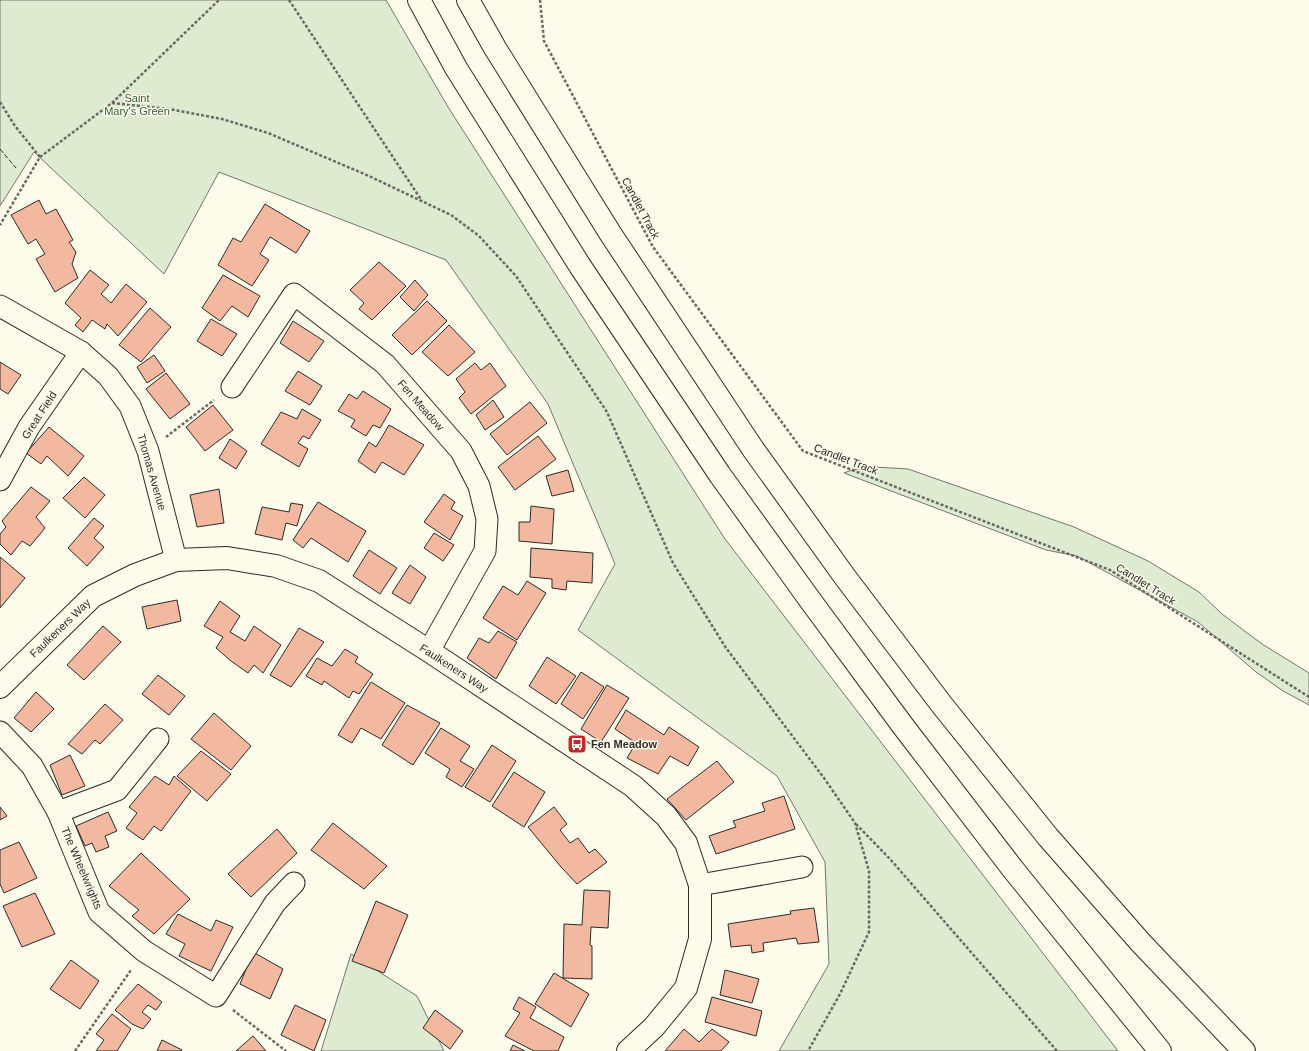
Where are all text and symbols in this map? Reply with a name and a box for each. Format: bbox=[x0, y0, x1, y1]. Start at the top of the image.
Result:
park label: Saint Mary's Green bbox=[104, 92, 170, 117]
street label: Candlet Track bbox=[620, 175, 662, 241]
street label: Fen Meadow bbox=[396, 377, 446, 433]
street label: Great Field bbox=[19, 389, 59, 441]
street label: Thomas Avenue bbox=[135, 432, 169, 512]
street label: Candlet Track bbox=[812, 441, 880, 477]
street label: Candlet Track bbox=[1114, 561, 1178, 607]
street label: Faulkeners Way bbox=[27, 596, 93, 660]
street label: Faulkeners Way bbox=[418, 641, 491, 695]
bus stop icon: Fen Meadow bbox=[566, 733, 588, 755]
place label: Fen Meadow bbox=[591, 738, 657, 750]
street label: The Wheelwrights bbox=[59, 825, 105, 911]

